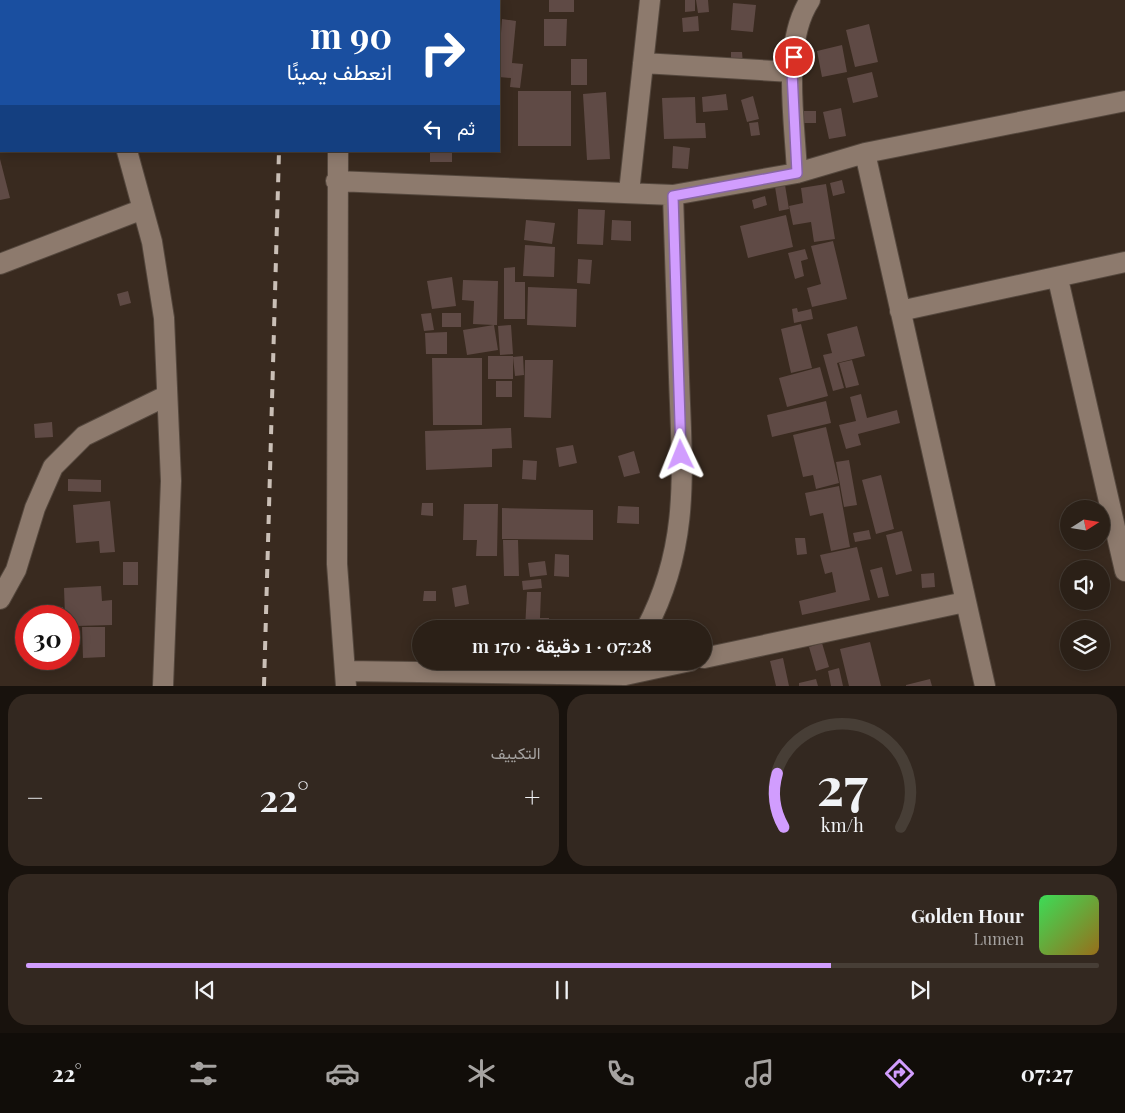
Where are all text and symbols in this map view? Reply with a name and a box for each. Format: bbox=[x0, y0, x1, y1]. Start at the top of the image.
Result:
text: 90 m bbox=[310, 11, 392, 58]
icon: right bbox=[410, 20, 475, 85]
pin bbox=[773, 36, 815, 78]
icon: arrive bbox=[780, 43, 808, 71]
text: انعطف يمينًا bbox=[287, 56, 392, 86]
text: ثم bbox=[457, 114, 475, 140]
icon: left bbox=[419, 115, 447, 143]
position arrow bbox=[654, 428, 706, 480]
north arrow bbox=[1060, 500, 1110, 550]
map controls bbox=[1060, 500, 1110, 670]
button: sound bbox=[1060, 560, 1110, 610]
speed limit sign: 30 bbox=[15, 605, 80, 670]
button: layers bbox=[1060, 620, 1110, 670]
text: 07:28 · 1 دقيقة · 170 m bbox=[472, 632, 652, 658]
text: التكييف bbox=[491, 742, 541, 763]
text: 27 bbox=[816, 750, 868, 819]
text: 22° bbox=[259, 771, 309, 822]
text: − bbox=[26, 778, 44, 815]
text: + bbox=[524, 778, 540, 815]
text: km/h bbox=[820, 813, 864, 836]
text: Golden Hour bbox=[911, 902, 1024, 928]
text: Lumen bbox=[973, 928, 1024, 949]
icon: previous bbox=[191, 976, 219, 1004]
icon: pause bbox=[548, 976, 576, 1004]
icon: next bbox=[906, 976, 934, 1004]
icon: filters bbox=[186, 1056, 221, 1091]
icon: car bbox=[325, 1056, 360, 1091]
icon: climate bbox=[464, 1056, 499, 1091]
icon: phone bbox=[603, 1056, 638, 1091]
icon: music bbox=[742, 1056, 777, 1091]
icon: directions bbox=[882, 1056, 917, 1091]
text: 22° bbox=[52, 1058, 81, 1088]
text: 07:27 bbox=[1021, 1058, 1073, 1088]

